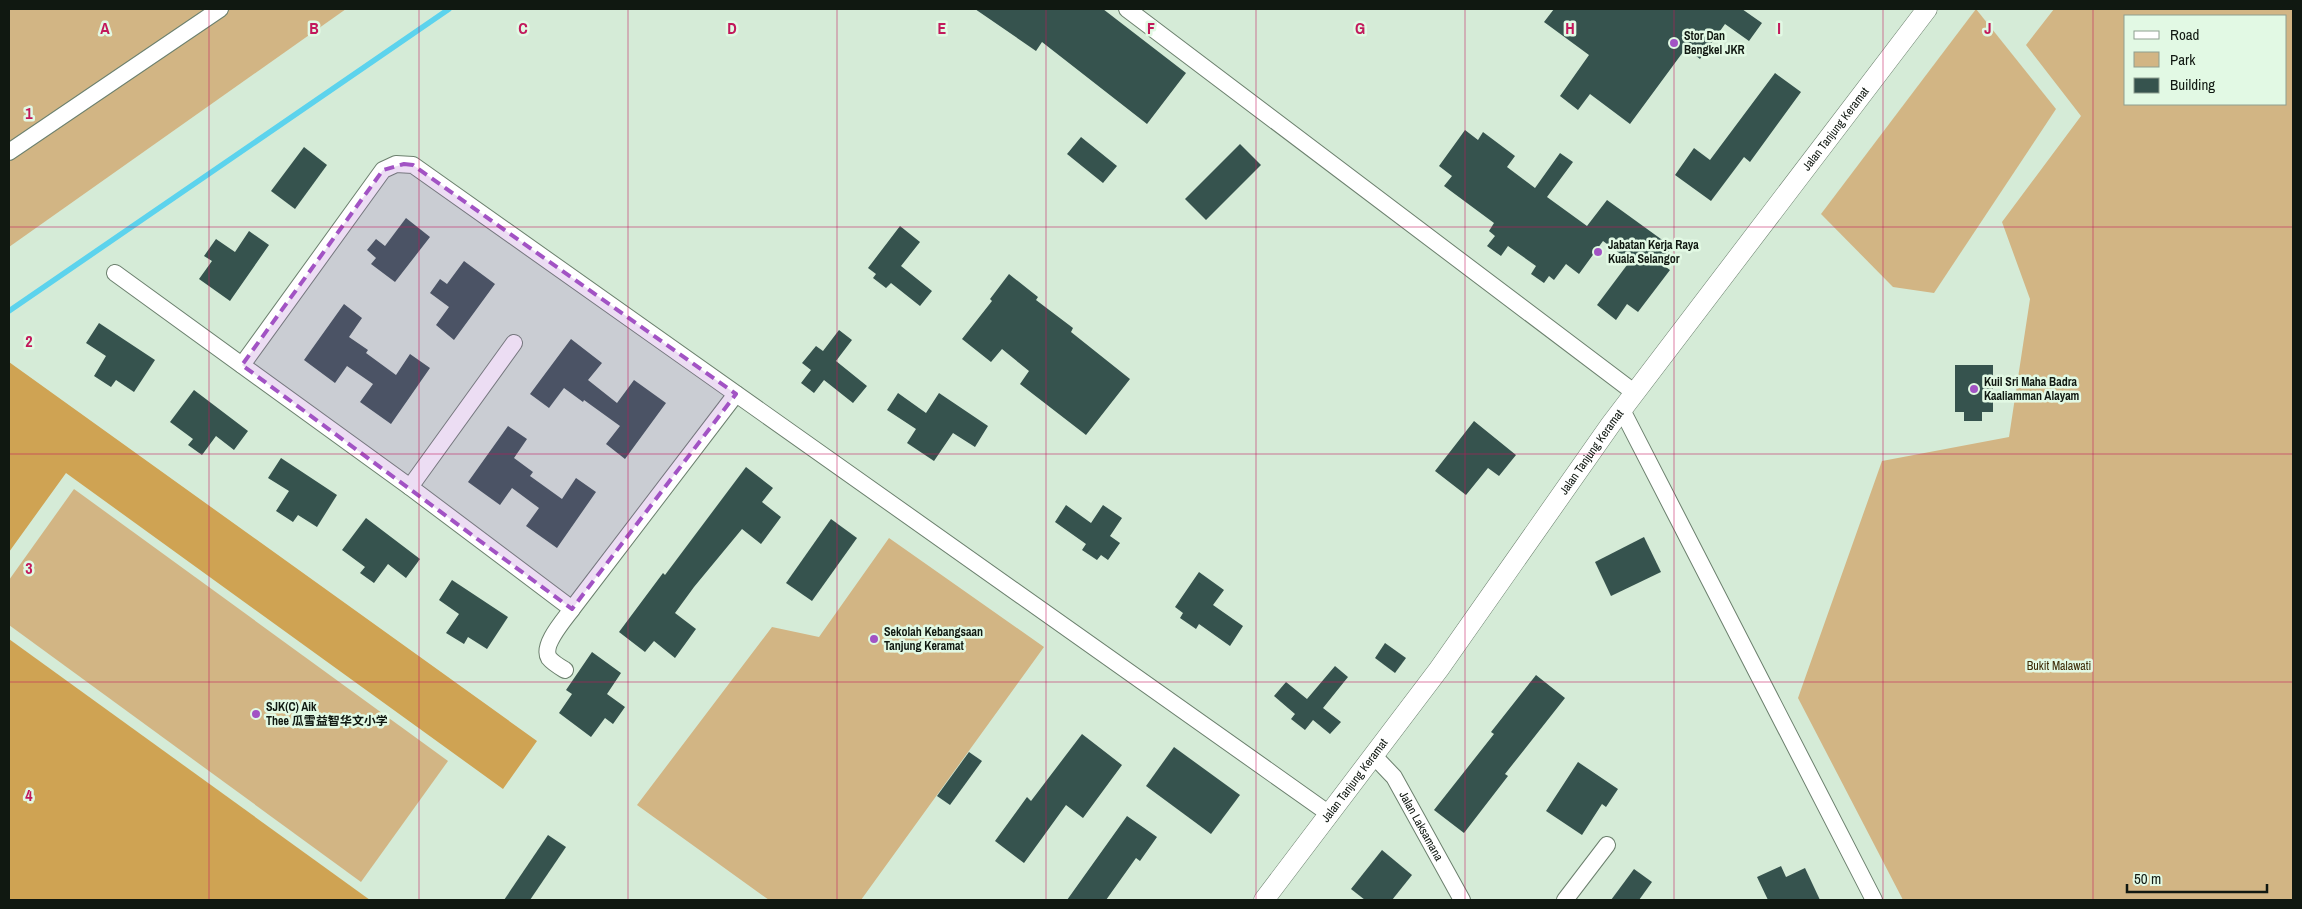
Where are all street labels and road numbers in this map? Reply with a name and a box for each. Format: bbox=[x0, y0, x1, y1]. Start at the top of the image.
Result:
street label: Jalan Tanjung Keramat bbox=[1799, 84, 1873, 174]
street label: Jalan Tanjung Keramat bbox=[1556, 406, 1627, 498]
street label: Jalan Tanjung Keramat bbox=[1318, 735, 1392, 825]
street label: Jalan Laksamana bbox=[1395, 788, 1447, 864]

